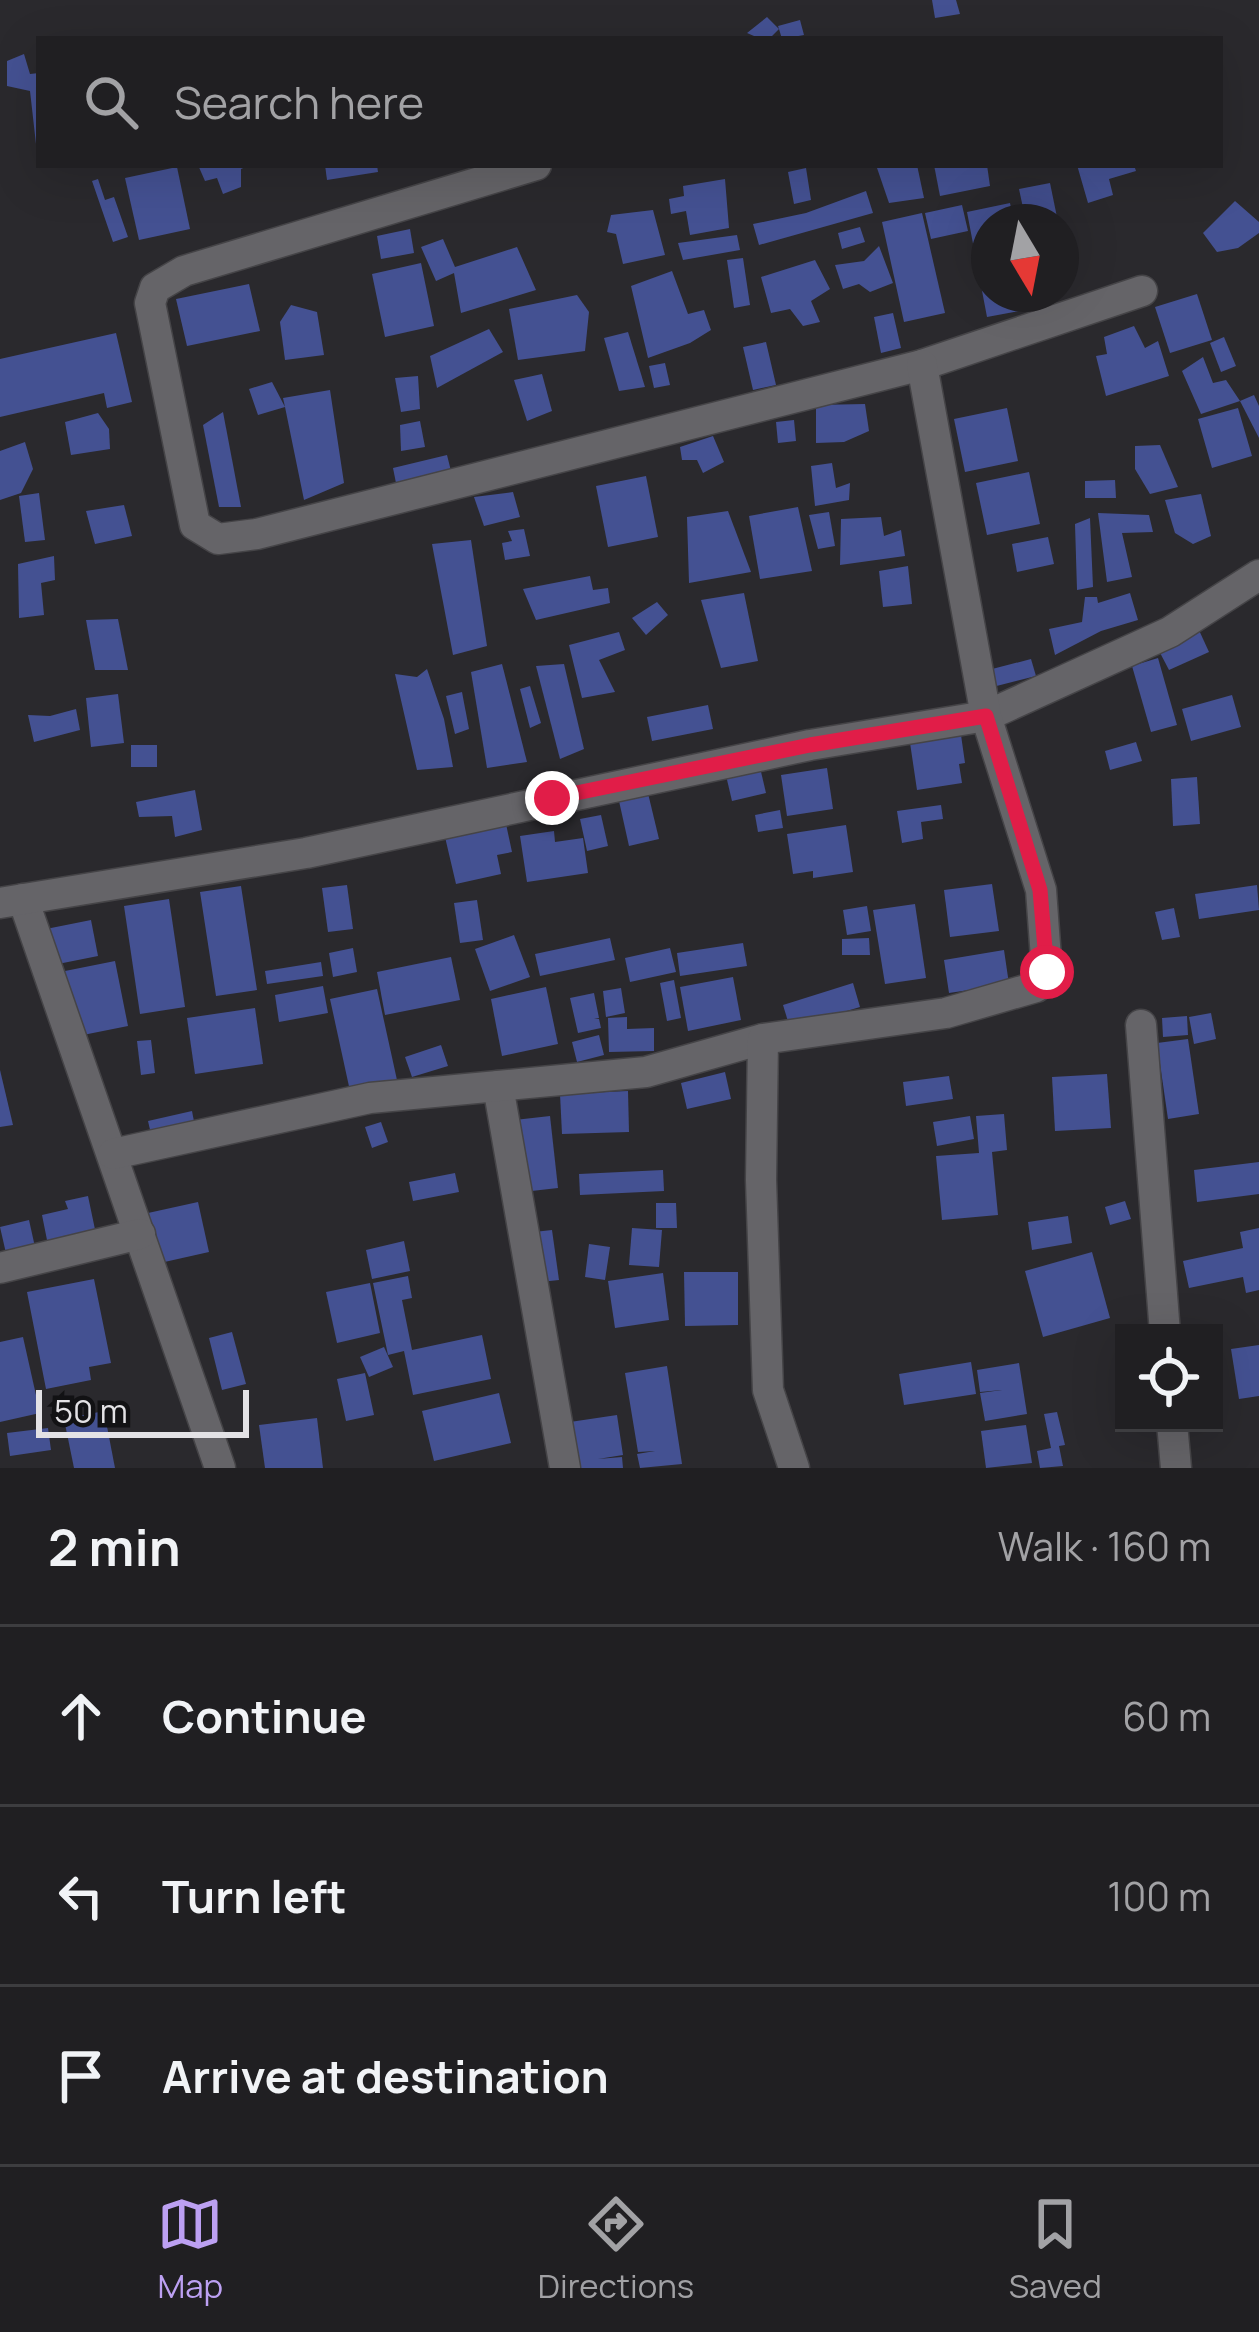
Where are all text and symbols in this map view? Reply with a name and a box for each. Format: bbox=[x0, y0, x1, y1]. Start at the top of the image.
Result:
search box bbox=[36, 36, 1223, 168]
icon: search bbox=[78, 69, 144, 135]
text: Search here bbox=[174, 71, 424, 133]
north arrow bbox=[971, 204, 1079, 312]
route end bbox=[525, 771, 579, 825]
route start bbox=[1020, 945, 1074, 999]
map controls bbox=[1115, 1324, 1223, 1432]
button: locate bbox=[1115, 1324, 1223, 1432]
scale bar bbox=[36, 1384, 249, 1437]
text: 50 m bbox=[54, 1388, 128, 1433]
text: 2 min bbox=[48, 1512, 181, 1581]
text: Walk · 160 m bbox=[998, 1519, 1211, 1573]
icon: ahead bbox=[48, 1683, 114, 1749]
text: Continue bbox=[162, 1685, 367, 1747]
text: 60 m bbox=[1122, 1689, 1211, 1743]
icon: left bbox=[48, 1863, 114, 1929]
text: Turn left bbox=[162, 1865, 347, 1927]
text: 100 m bbox=[1107, 1869, 1211, 1923]
icon: arrive bbox=[48, 2043, 114, 2109]
text: Arrive at destination bbox=[162, 2045, 609, 2107]
tab: Map bbox=[157, 2191, 223, 2308]
tab: Directions bbox=[538, 2191, 694, 2308]
tab: Saved bbox=[1009, 2191, 1102, 2308]

